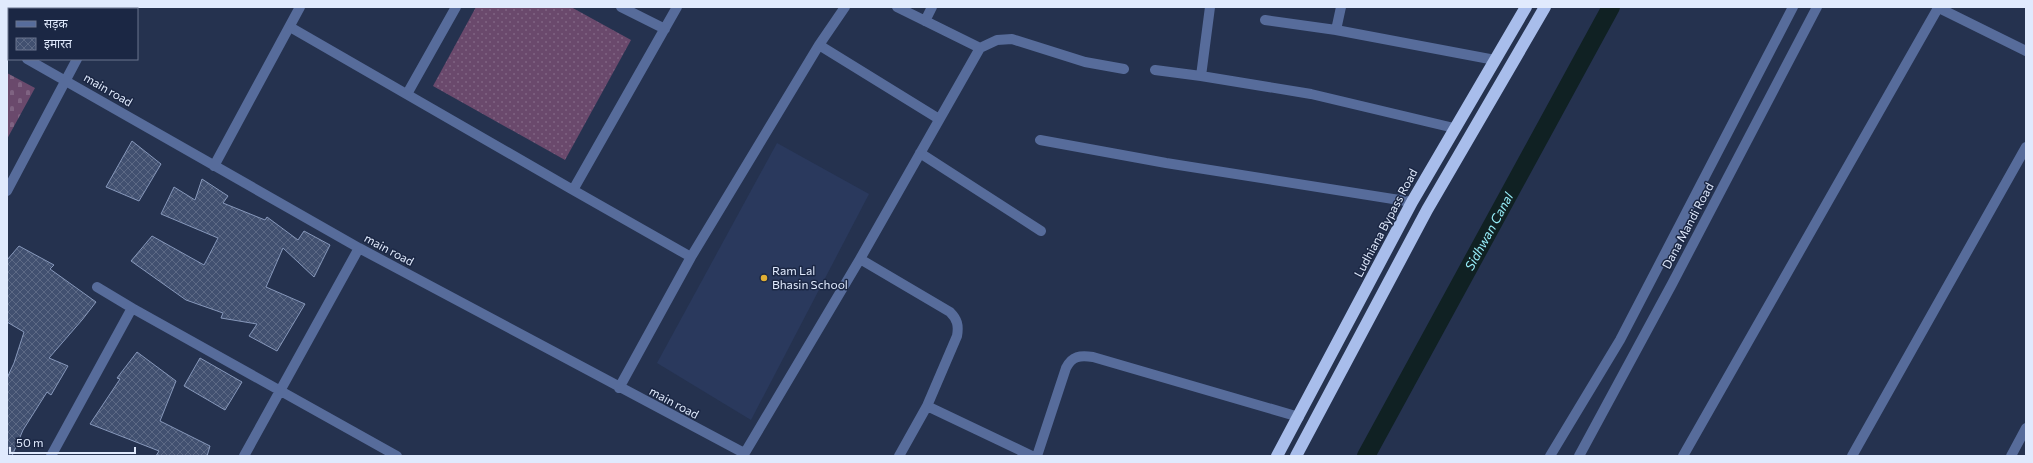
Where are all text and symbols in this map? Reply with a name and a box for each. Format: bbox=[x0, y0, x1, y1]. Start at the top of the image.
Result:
legend bbox=[8, 8, 138, 60]
text: सड़क bbox=[44, 16, 69, 31]
text: इमारत bbox=[44, 36, 73, 51]
street label: main road bbox=[82, 70, 135, 109]
street label: Ludhiana Bypass Road bbox=[1351, 166, 1420, 279]
street label: Dana Mandi Road bbox=[1659, 180, 1716, 271]
water label: Sidhwan Canal bbox=[1461, 189, 1517, 273]
street label: main road bbox=[362, 230, 417, 268]
place label: Ram Lal Bhasin School bbox=[772, 263, 848, 291]
marker: Ram Lal Bhasin School bbox=[759, 273, 769, 283]
street label: main road bbox=[647, 383, 702, 421]
scale bar bbox=[10, 429, 135, 455]
text: 50 m bbox=[16, 435, 44, 449]

